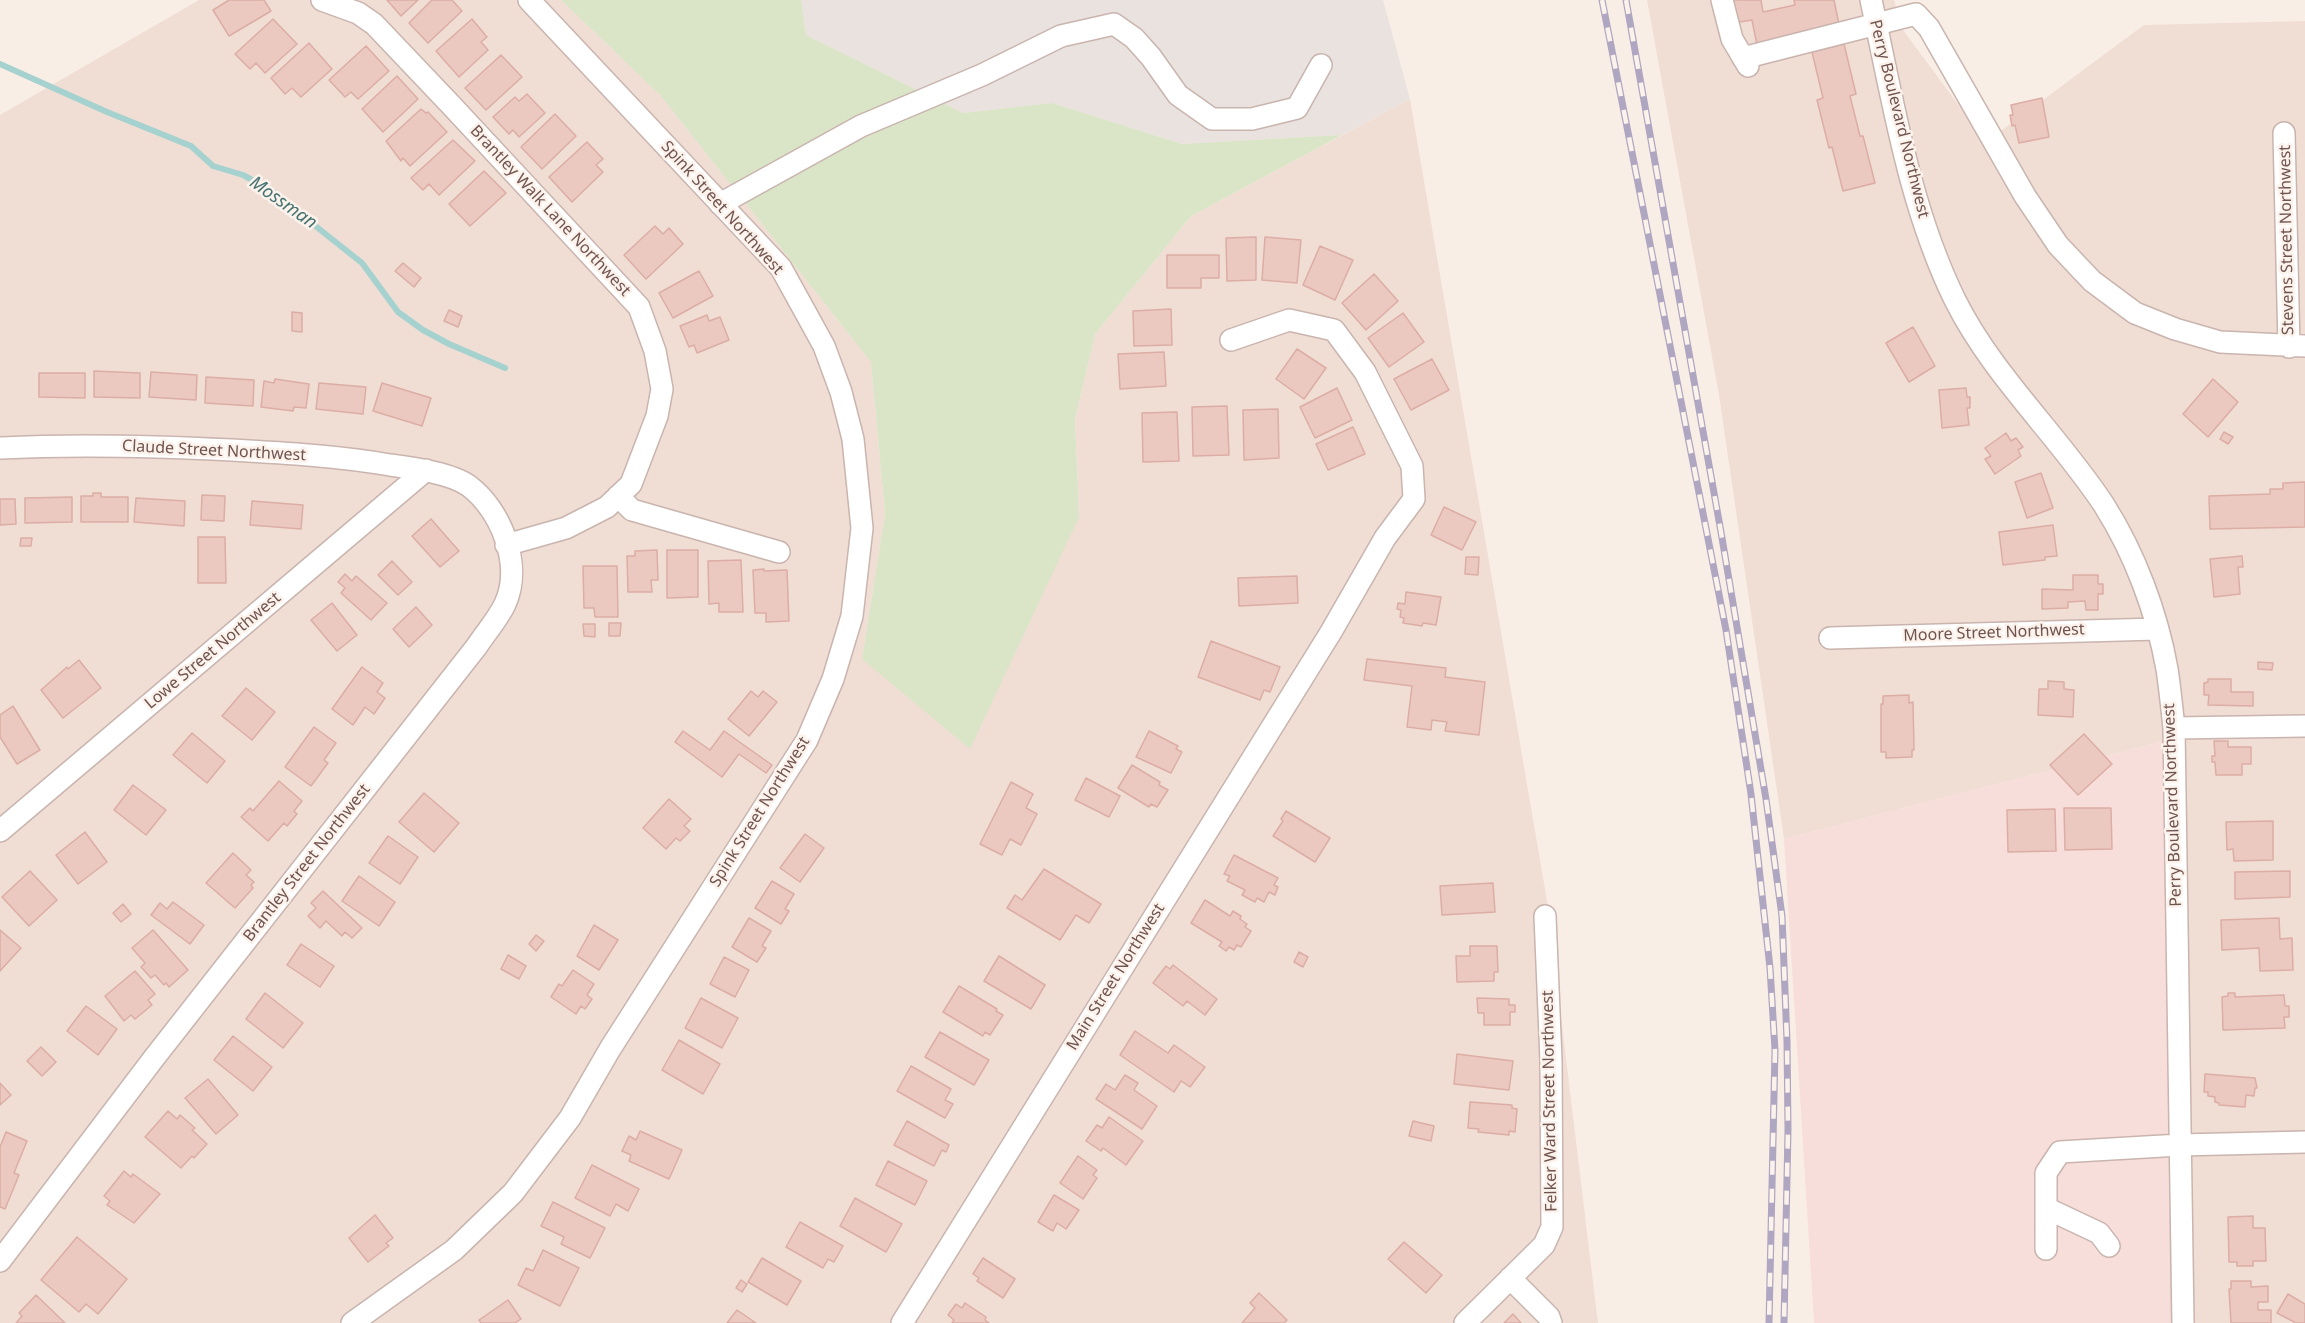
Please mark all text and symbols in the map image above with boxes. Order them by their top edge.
street label: Perry Boulevard Northwest [1865,18,1933,220]
street label: Brantley Walk Lane Northwest [466,122,634,300]
street label: Spink Street Northwest [657,137,787,279]
street label: Stevens Street Northwest [2276,145,2298,335]
water label: Mossman [245,172,321,234]
street label: Claude Street Northwest [122,437,306,465]
street label: Lowe Street Northwest [141,589,285,713]
street label: Moore Street Northwest [1903,620,2085,646]
street label: Perry Boulevard Northwest [2160,703,2186,907]
street label: Spink Street Northwest [706,733,814,891]
street label: Brantley Street Northwest [240,780,374,946]
street label: Main Street Northwest [1063,900,1169,1054]
street label: Felker Ward Street Northwest [1538,990,1562,1212]

